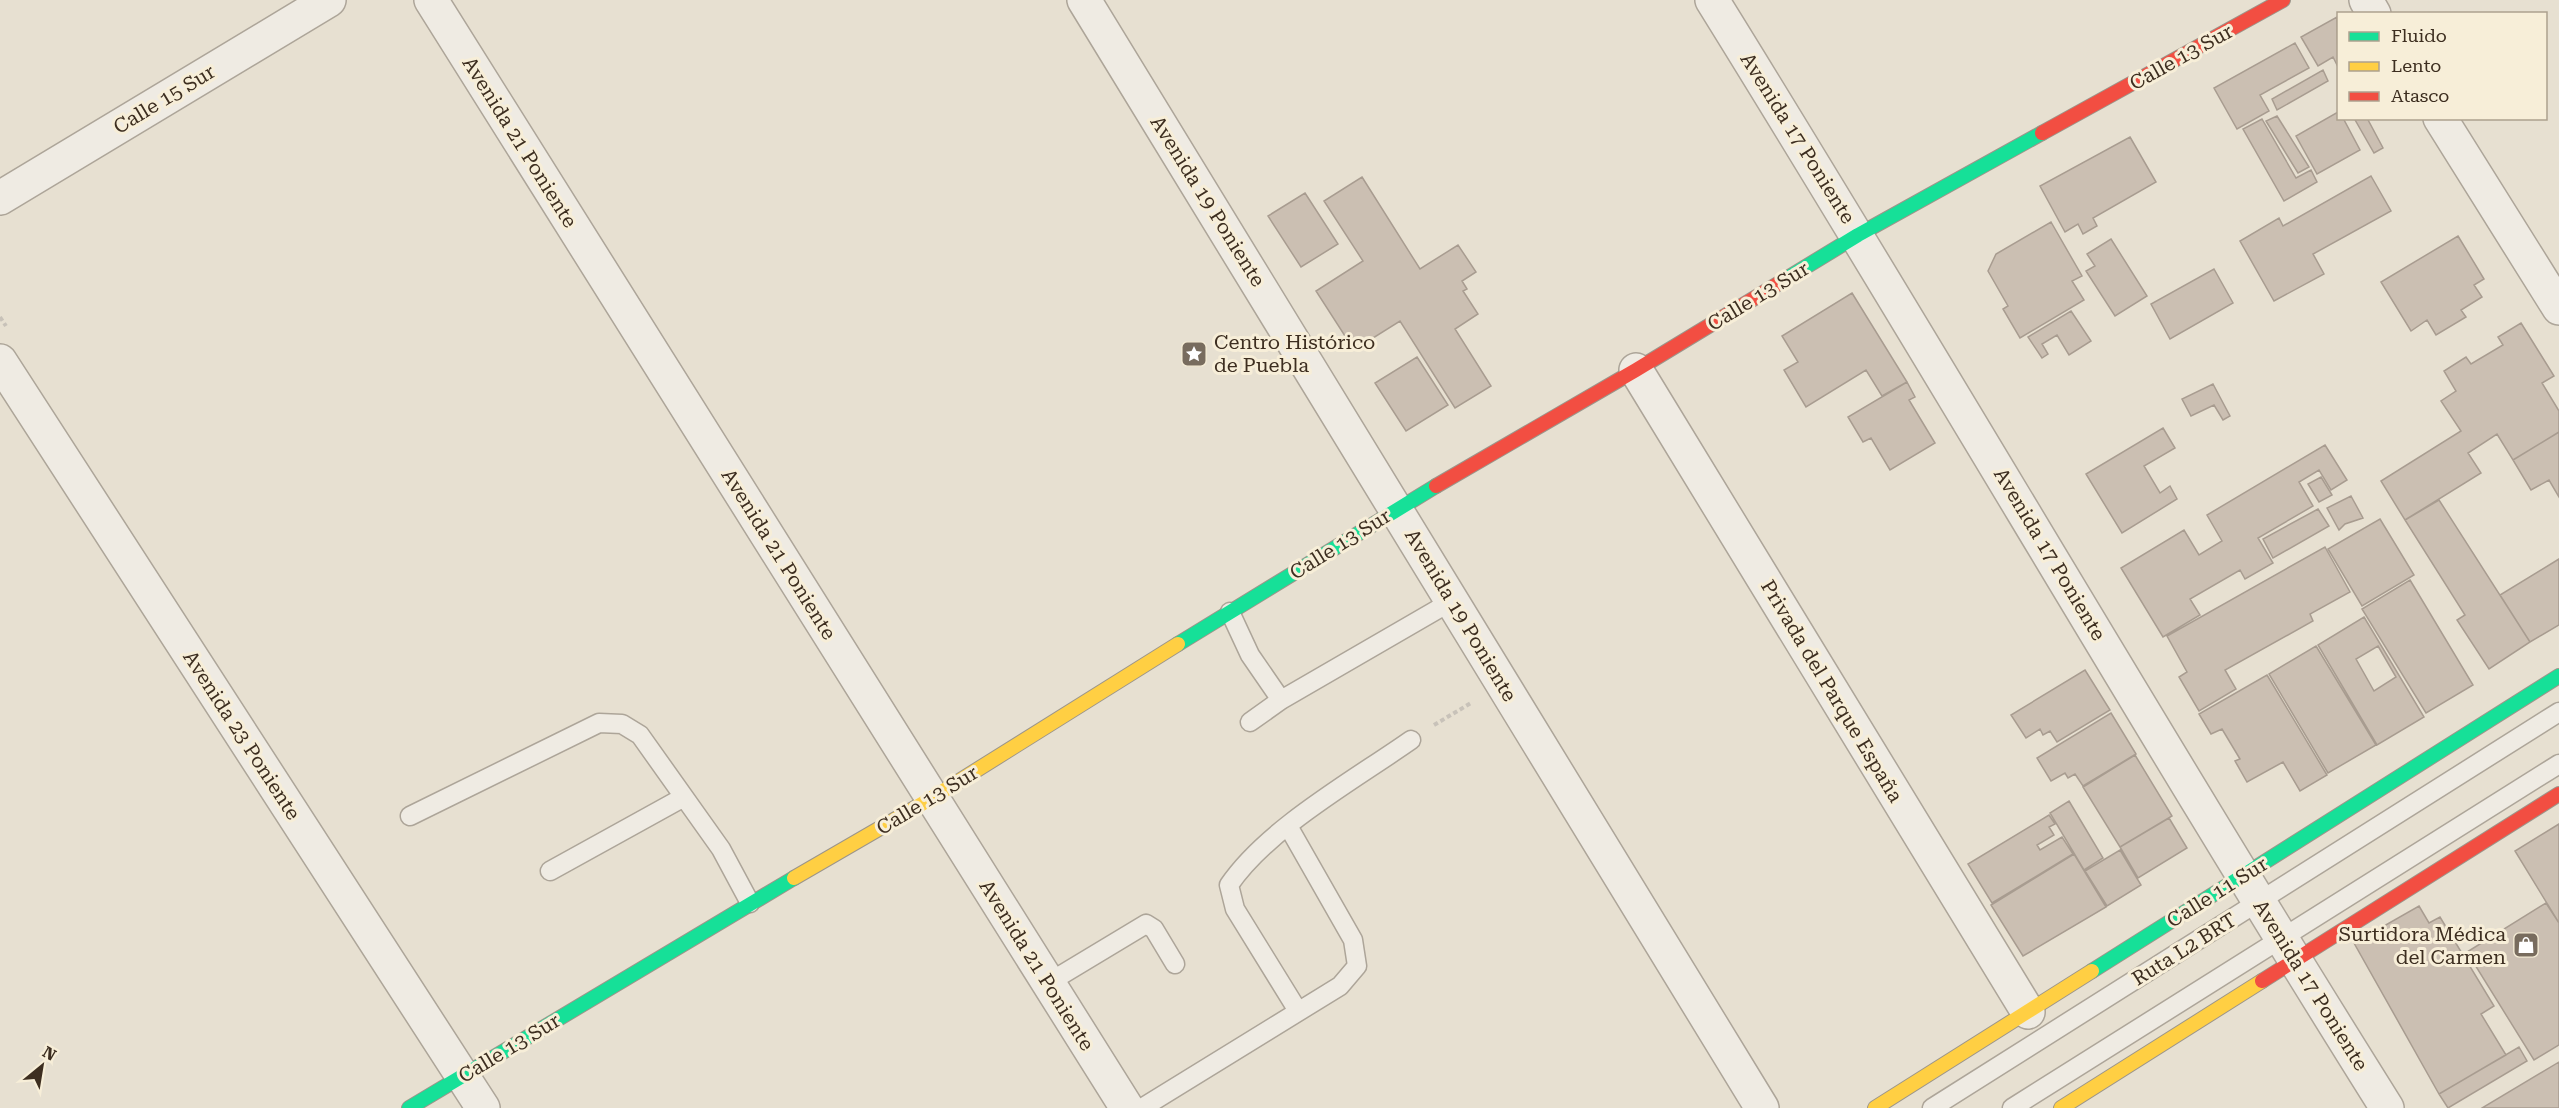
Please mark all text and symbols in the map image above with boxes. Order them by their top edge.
legend [2337,12,2547,120]
street label: Calle 13 Sur [2125,19,2237,95]
text: Fluido [2391,25,2447,46]
street label: Avenida 17 Poniente [1736,48,1860,228]
street label: Avenida 21 Poniente [458,52,582,232]
text: Lento [2391,55,2441,76]
street label: Calle 15 Sur [109,59,219,139]
text: Atasco [2391,85,2449,106]
street label: Avenida 19 Poniente [1146,111,1270,291]
street label: Calle 13 Sur [1703,256,1813,336]
place label: Centro Histórico de Puebla [1214,330,1375,377]
place icon: Centro Histórico de Puebla [1179,339,1209,369]
street label: Avenida 17 Poniente [1989,463,2111,645]
street label: Avenida 21 Poniente [717,464,841,644]
street label: Calle 13 Sur [1285,504,1395,584]
street label: Avenida 19 Poniente [1400,524,1522,706]
street label: Privada del Parque España [1756,575,1908,807]
street label: Avenida 23 Poniente [178,646,306,824]
street label: Calle 13 Sur [872,760,982,840]
street label: Calle 11 Sur [2162,852,2272,932]
street label: Avenida 21 Poniente [975,875,1099,1055]
street label: Avenida 17 Poniente [2249,895,2373,1075]
street label: Ruta L2 BRT [2128,908,2240,990]
place label: Surtidora Médica del Carmen [2339,922,2506,969]
shop icon: Surtidora Médica del Carmen [2511,930,2541,960]
street label: Calle 13 Sur [454,1008,564,1088]
north arrow [12,1036,72,1096]
text: N [39,1042,59,1065]

